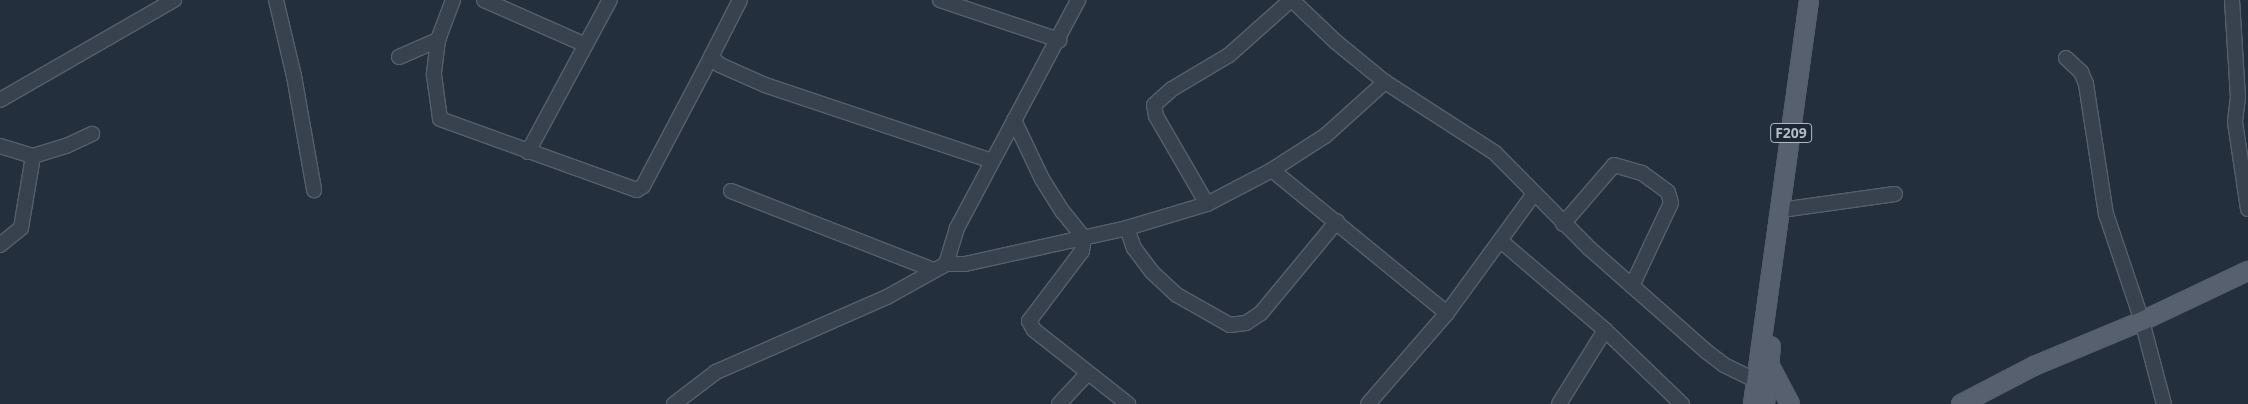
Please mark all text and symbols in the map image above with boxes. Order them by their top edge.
road number: F209 [1770,122,1812,144]

